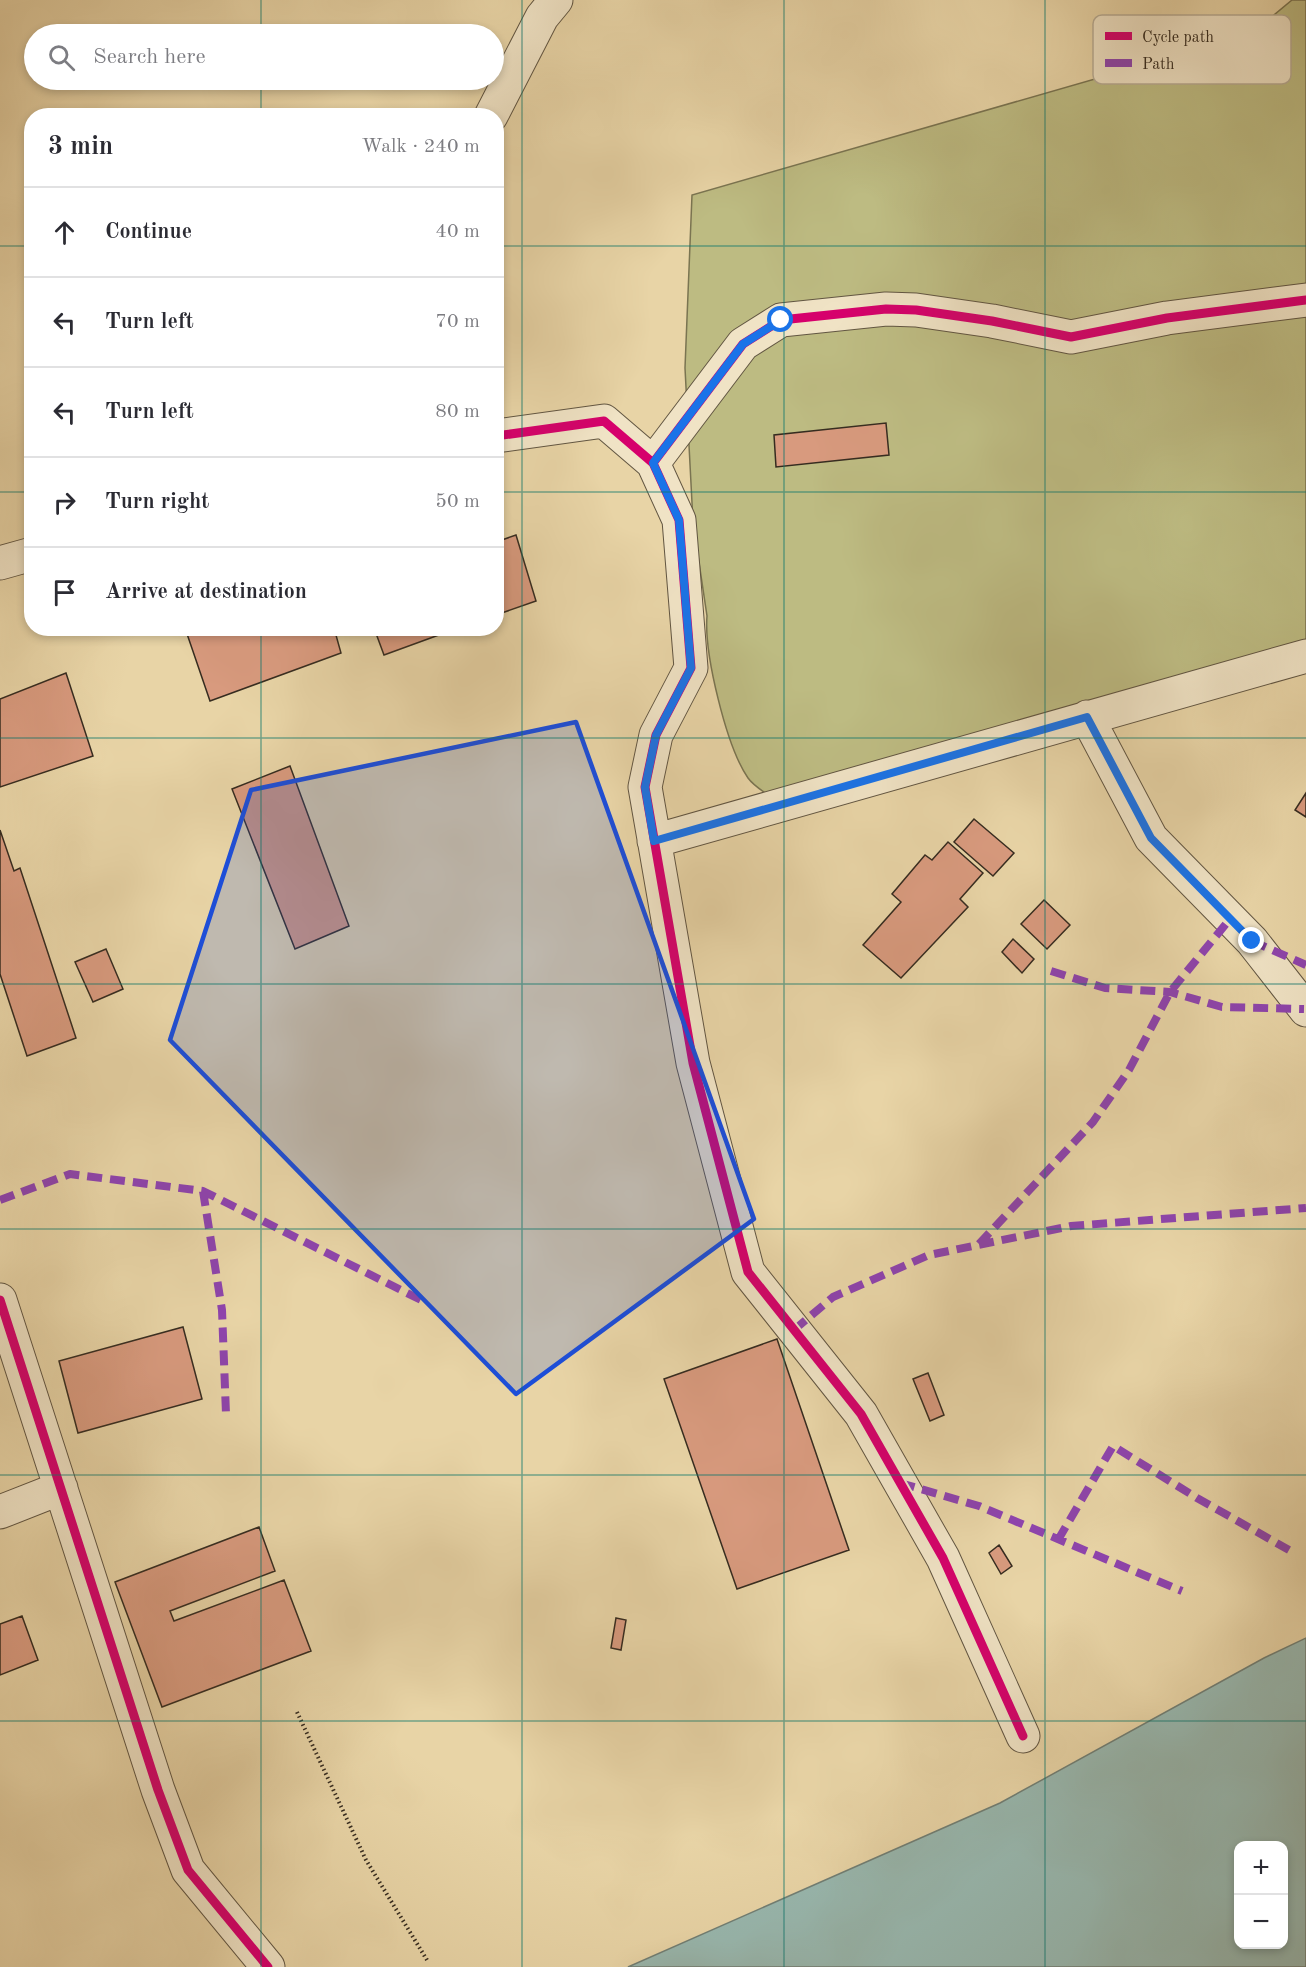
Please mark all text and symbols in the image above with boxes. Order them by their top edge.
legend [1093,15,1291,84]
search box [24,24,504,90]
text: Cycle path [1142,30,1214,46]
icon: search [45,41,78,74]
text: Search here [93,46,206,68]
text: Path [1142,57,1175,73]
text: 3 min [48,134,113,160]
text: Walk · 240 m [361,137,480,157]
icon: ahead [48,216,81,249]
text: Continue [105,221,192,243]
text: 40 m [435,222,480,242]
icon: left [48,306,81,339]
route start [767,306,793,332]
text: Turn left [105,311,194,333]
text: 70 m [435,312,480,332]
icon: left [48,396,81,429]
text: Turn left [105,401,194,423]
text: 80 m [435,402,480,422]
icon: right [48,486,81,519]
text: Turn right [105,491,209,513]
text: 50 m [435,492,480,512]
icon: arrive [48,576,81,609]
text: Arrive at destination [105,581,307,603]
route end [1238,927,1264,953]
map controls [1234,1841,1288,1949]
button: + [1234,1841,1288,1895]
button: − [1234,1895,1288,1949]

